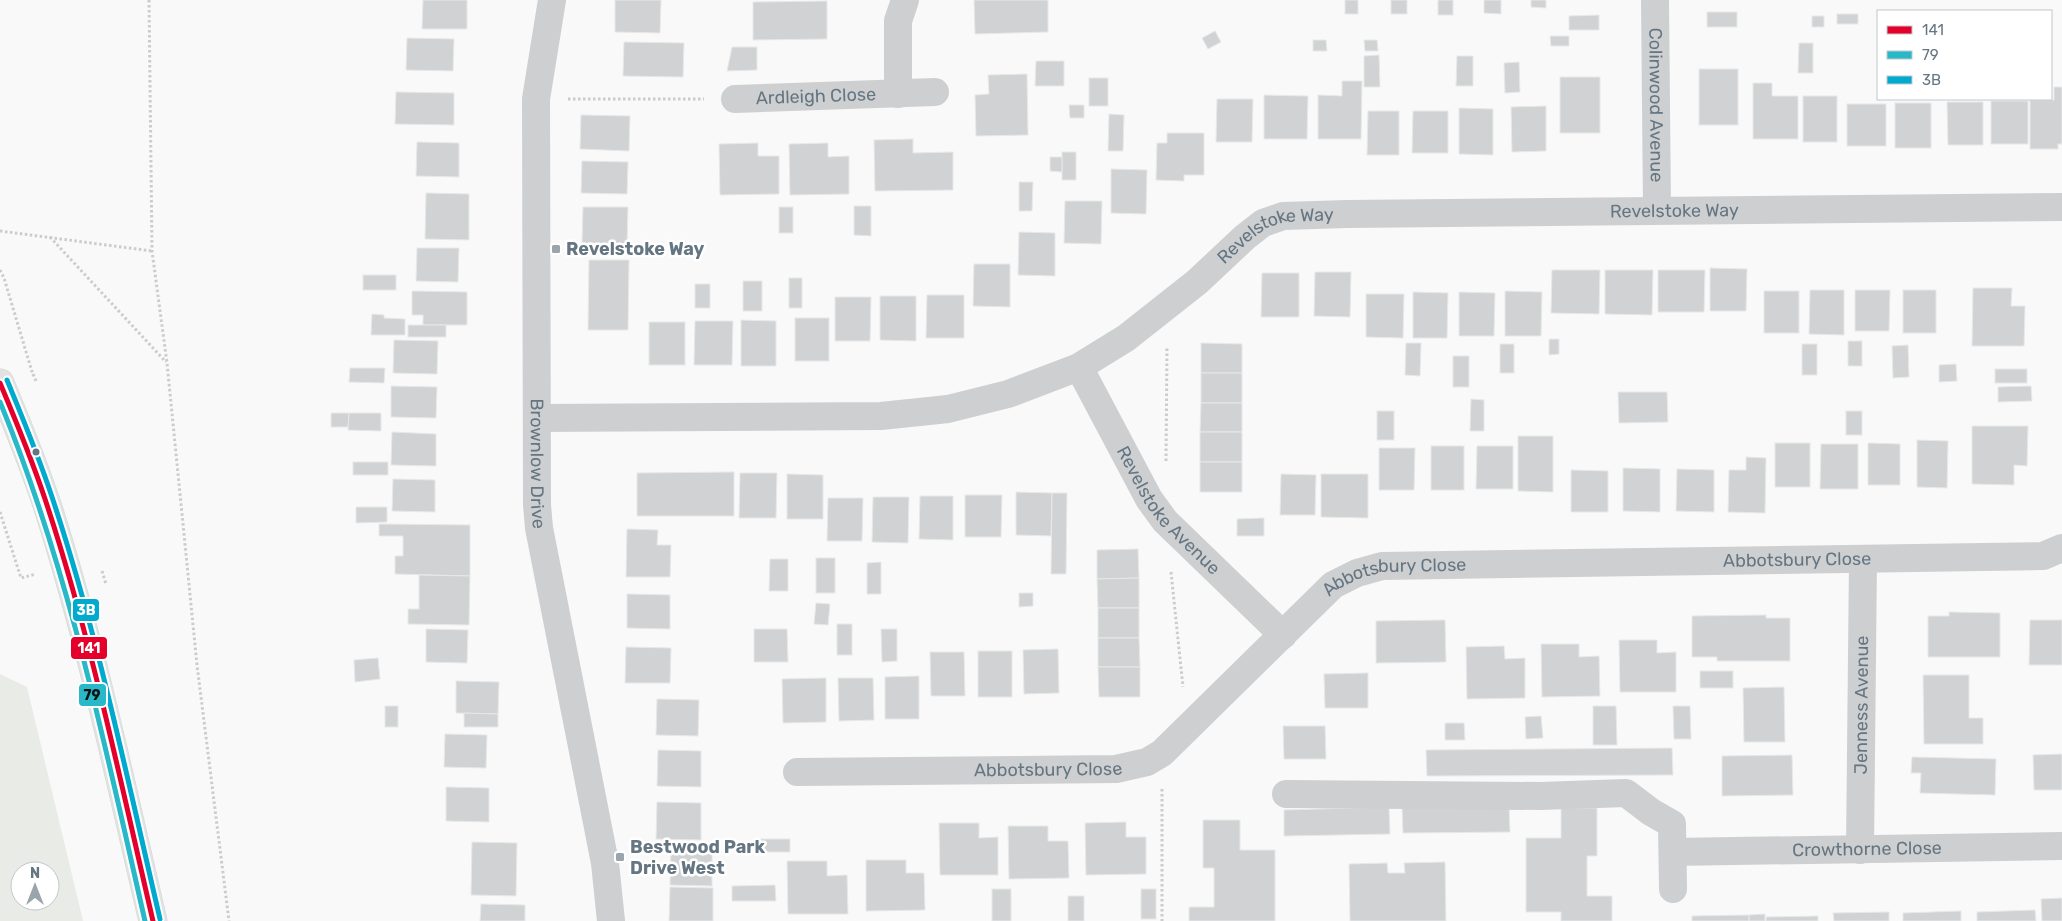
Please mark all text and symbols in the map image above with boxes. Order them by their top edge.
legend [1877,10,2052,100]
text: 141 [1922,21,1944,39]
street label: Colinwood Avenue [1644,28,1668,182]
text: 79 [1922,46,1939,64]
text: 3B [1922,71,1941,89]
street label: Ardleigh Close [755,83,877,109]
street label: Revelstoke Way [1610,199,1739,222]
street label: Revelstoke Way [1213,203,1334,268]
place label: Revelstoke Way [566,238,705,260]
marker: Revelstoke Way [550,243,562,255]
street label: Brownlow Drive [526,398,550,530]
street label: Revelstoke Avenue [1112,442,1225,579]
unlabelled marker [31,447,41,457]
street label: Abbotsbury Close [1723,548,1871,572]
street label: Abbotsbury Close [1317,554,1466,601]
line badge: 3B [72,598,100,622]
text: 3B [76,602,96,619]
street label: Jenness Avenue [1850,635,1873,775]
line badge: 141 [70,636,108,660]
text: 141 [77,640,101,657]
line badge: 79 [78,683,107,707]
text: 79 [84,687,101,704]
street label: Abbotsbury Close [974,757,1124,781]
place label: Bestwood Park Drive West [630,836,765,879]
street label: Crowthorne Close [1792,837,1942,861]
marker: Bestwood Park Drive West [614,851,626,863]
north arrow [10,861,60,911]
text: N [30,865,40,882]

